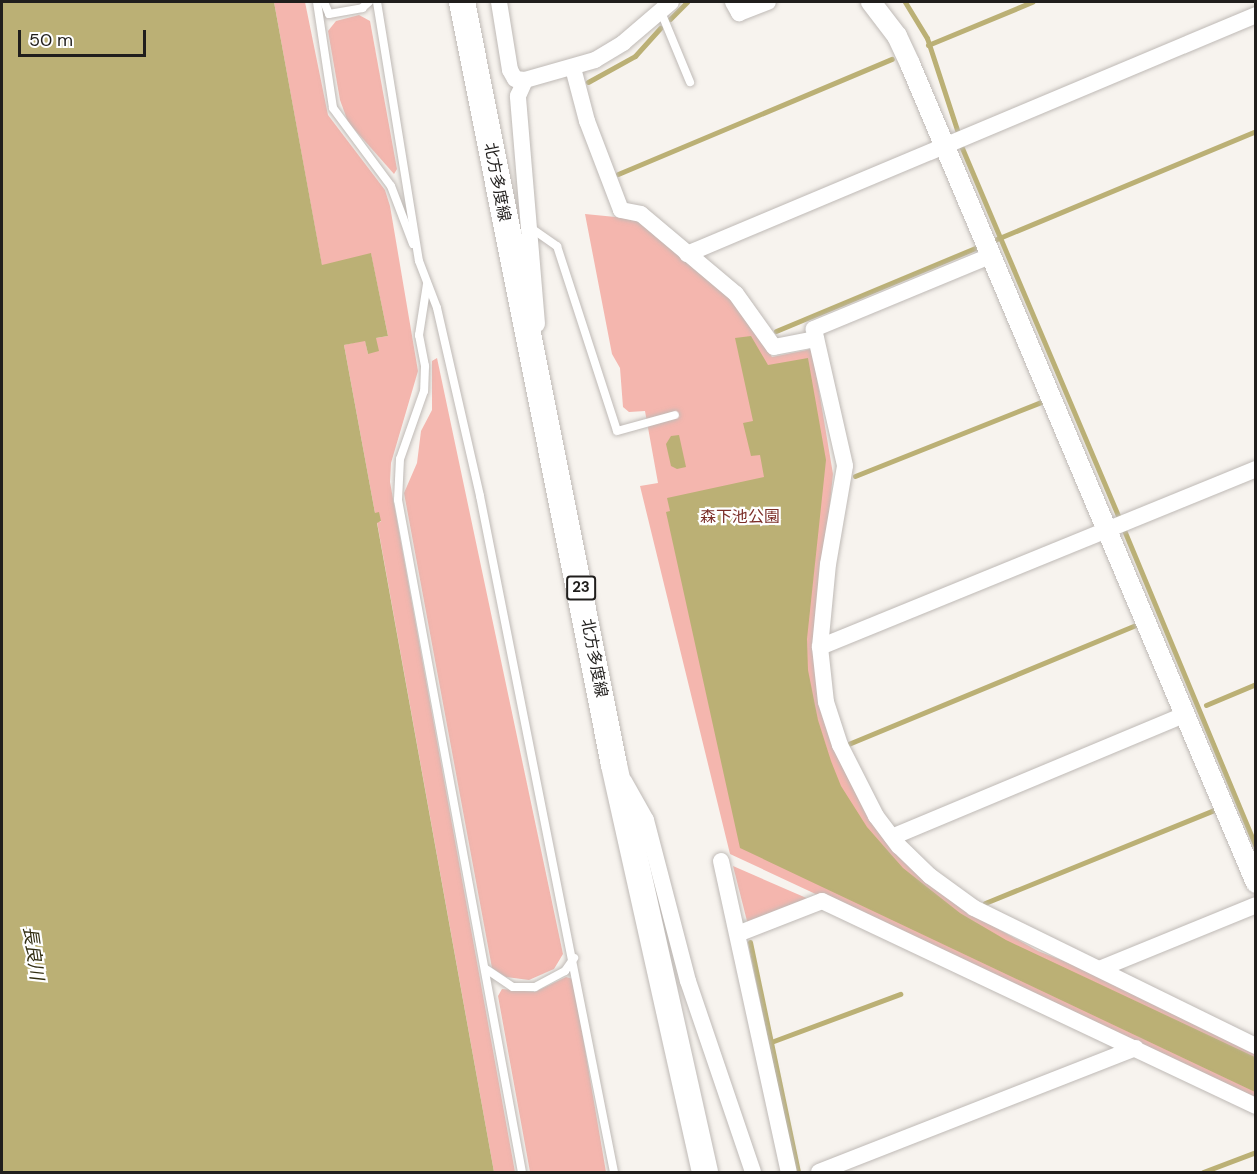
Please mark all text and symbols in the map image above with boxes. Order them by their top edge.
scale bar [21,18,148,56]
text: 50 m [29,28,73,52]
street label: 北方多度線 [480,141,514,223]
park label: 森下池公園 [700,507,780,527]
road number: 23 [566,576,596,600]
street label: 北方多度線 [577,617,611,699]
water label: 長良川 [19,925,47,981]

